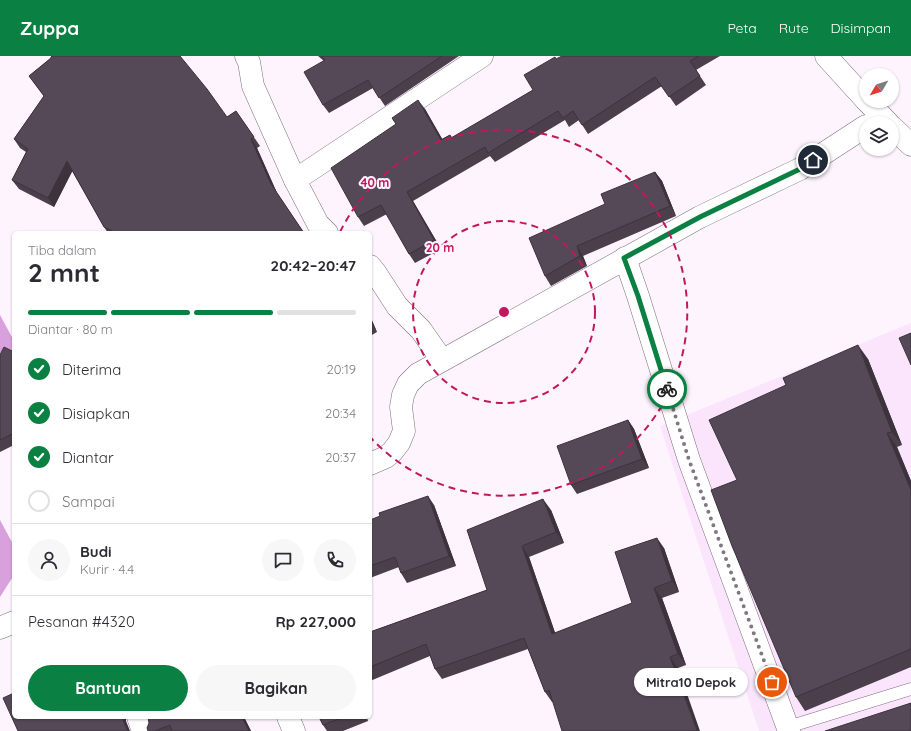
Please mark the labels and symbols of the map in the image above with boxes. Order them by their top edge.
north arrow [859,68,899,108]
pin [796,143,830,177]
text: 40 m [361,175,389,190]
text: 20 m [426,240,454,255]
centre of rings [497,305,511,319]
courier [647,369,687,409]
pin [755,665,789,699]
callout: Mitra10 Depok [634,668,748,696]

